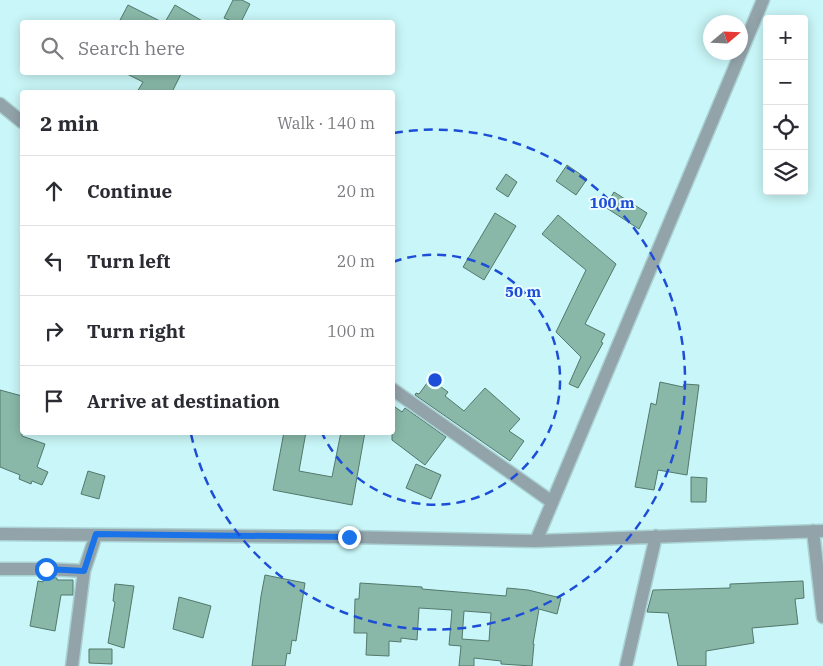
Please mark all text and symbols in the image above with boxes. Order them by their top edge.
north arrow [703,15,748,60]
map controls [763,15,808,195]
button: + [763,15,808,60]
search box [20,20,395,75]
icon: search [38,34,66,62]
text: Search here [78,36,185,60]
button: − [763,60,808,105]
button: locate [763,105,808,150]
text: 2 min [40,109,99,137]
text: Walk · 140 m [277,113,375,133]
button: layers [763,150,808,195]
icon: ahead [40,177,68,205]
text: Continue [87,179,172,203]
text: 20 m [337,181,375,201]
text: 100 m [589,193,635,212]
icon: left [40,247,68,275]
text: Turn left [87,249,170,273]
text: 20 m [337,251,375,271]
text: 50 m [505,282,541,301]
icon: right [40,317,68,345]
text: Turn right [87,319,185,343]
text: 100 m [327,321,375,341]
centre of rings [426,371,444,389]
icon: arrive [40,387,68,415]
text: Arrive at destination [87,389,280,413]
route end [338,526,361,549]
route start [35,558,58,581]

